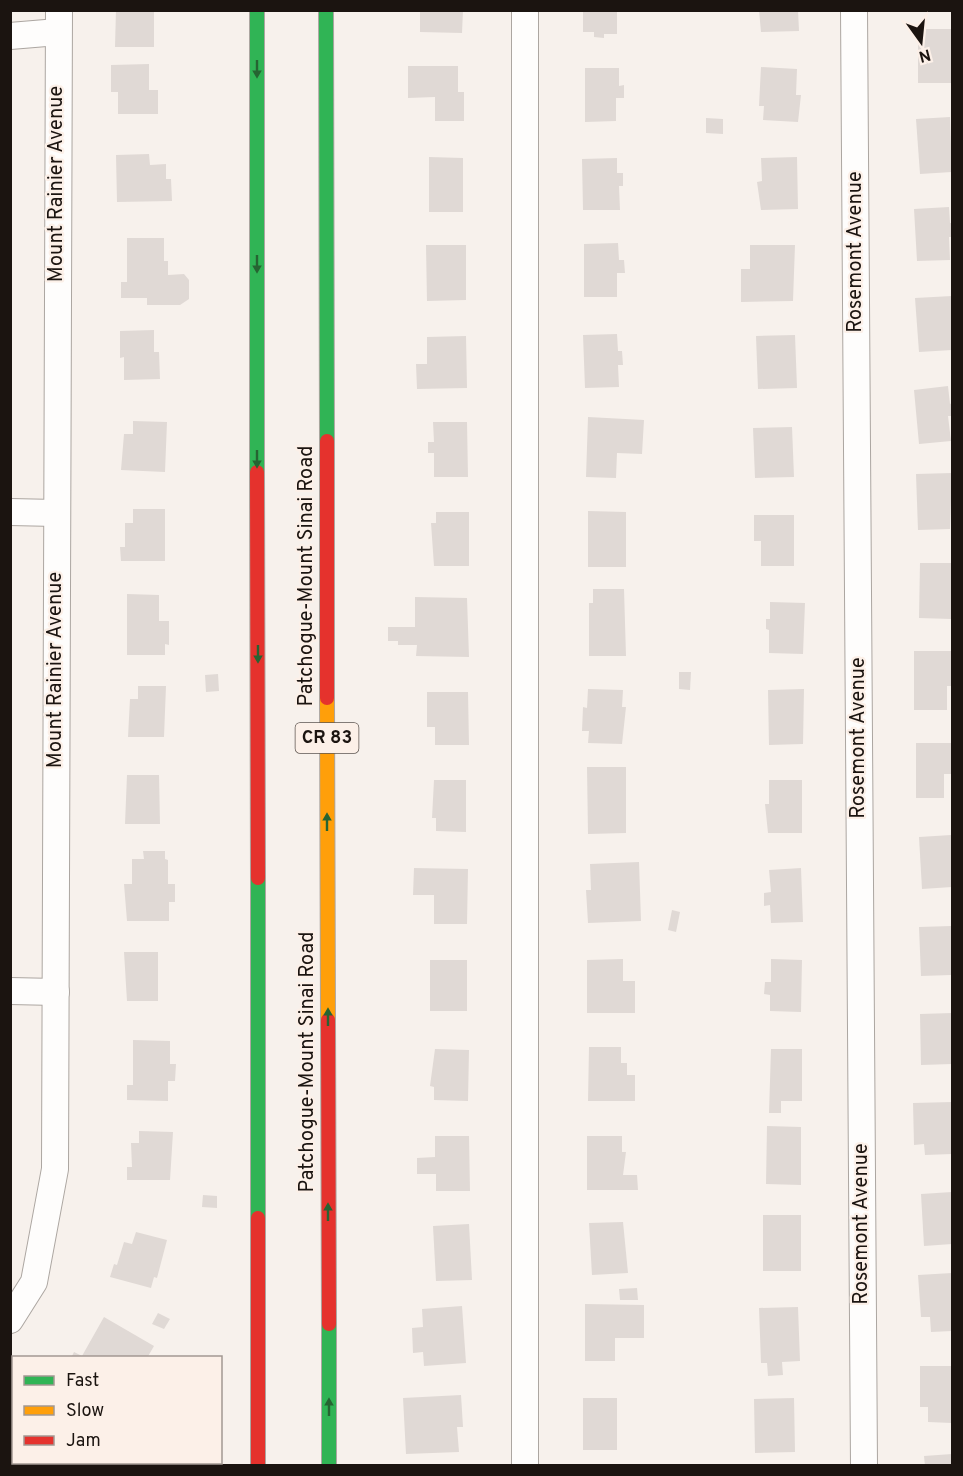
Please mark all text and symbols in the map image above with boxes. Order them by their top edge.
north arrow [891,12,951,72]
text: N [916,43,933,66]
one-way arrow [252,59,262,78]
street label: Mount Rainier Avenue [44,86,70,282]
street label: Rosemont Avenue [843,171,869,333]
one-way arrow [252,254,262,273]
street label: Patchogue-Mount Sinai Road [294,446,320,706]
one-way arrow [252,449,262,468]
street label: Mount Rainier Avenue [43,572,69,768]
one-way arrow [253,644,262,663]
street label: Rosemont Avenue [846,657,872,819]
road number: CR 83 [296,723,358,753]
one-way arrow [322,813,332,832]
street label: Patchogue-Mount Sinai Road [295,932,321,1192]
one-way arrow [323,1008,333,1027]
street label: Rosemont Avenue [849,1143,875,1305]
one-way arrow [323,1203,333,1222]
legend [12,1356,222,1464]
text: Fast [66,1370,99,1393]
one-way arrow [324,1398,334,1417]
text: Slow [66,1400,104,1423]
text: Jam [66,1430,101,1453]

